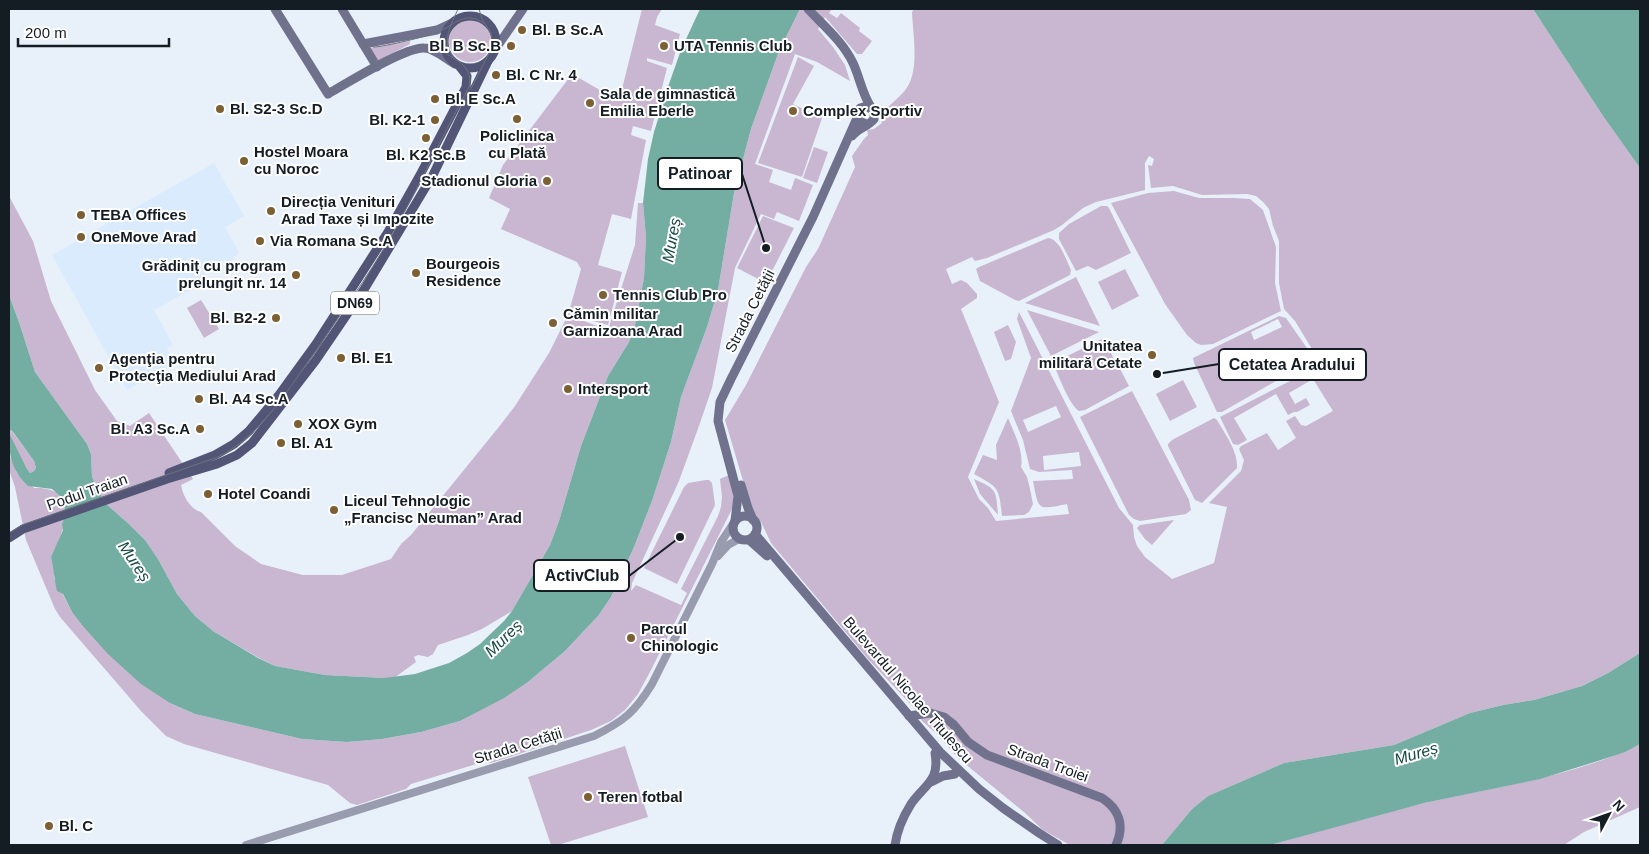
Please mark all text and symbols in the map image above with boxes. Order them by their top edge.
scale bar [18,15,169,47]
place label: Bl. B Sc.A [532,21,604,38]
text: 200 m [25,24,67,41]
marker: Bl. B Sc.A [516,24,528,36]
place label: Bl. B Sc.B [429,37,501,54]
place label: UTA Tennis Club [674,37,792,54]
marker: Bl. B Sc.B [505,40,517,52]
marker: UTA Tennis Club [658,40,670,52]
place label: Bl. C Nr. 4 [506,66,578,83]
marker: Bl. C Nr. 4 [490,69,502,81]
place label: Sala de gimnastică Emilia Eberle [600,85,736,119]
place label: Bl. E Sc.A [445,90,516,107]
marker: Bl. E Sc.A [429,93,441,105]
marker: Sala de gimnastică Emilia Eberle [584,97,596,109]
place label: Bl. S2-3 Sc.D [230,100,323,117]
place label: Complex Sportiv [803,102,923,119]
marker: Bl. S2-3 Sc.D [214,103,226,115]
marker: Complex Sportiv [787,105,799,117]
place label: Bl. K2-1 [369,111,425,128]
marker: Policlinica cu Plată [511,113,523,125]
marker: Bl. K2-1 [429,114,441,126]
place label: Policlinica cu Plată [480,127,555,161]
marker: Bl. K2 Sc.B [420,132,432,144]
place label: Hostel Moara cu Noroc [254,143,349,177]
place label: Bl. K2 Sc.B [386,146,466,163]
marker: Hostel Moara cu Noroc [238,155,250,167]
callout: Patinoar [658,158,742,189]
text: Patinoar [668,165,732,182]
place label: Stadionul Gloria [421,172,538,189]
marker: Stadionul Gloria [541,175,553,187]
place label: Direcția Venituri Arad Taxe și Impozite [281,193,434,227]
marker: Direcția Venituri Arad Taxe și Impozite [265,205,277,217]
place label: TEBA Offices [91,206,186,223]
marker: TEBA Offices [75,209,87,221]
water label: Mureș [659,217,684,263]
place label: OneMove Arad [91,228,196,245]
marker: OneMove Arad [75,231,87,243]
place label: Via Romana Sc.A [270,232,393,249]
marker: Via Romana Sc.A [254,235,266,247]
place label: Bourgeois Residence [426,255,501,289]
place label: Grădiniț cu program prelungit nr. 14 [142,257,287,291]
street label: Strada Cetății [721,266,778,355]
marker: Bourgeois Residence [410,267,422,279]
marker: Grădiniț cu program prelungit nr. 14 [290,269,302,281]
place label: Tennis Club Pro [613,286,727,303]
marker: Tennis Club Pro [597,289,609,301]
road number: DN69 [331,292,379,314]
place label: Cămin militar Garnizoana Arad [563,305,682,339]
place label: Bl. B2-2 [210,309,266,326]
marker: Bl. B2-2 [270,312,282,324]
marker: Cămin militar Garnizoana Arad [547,317,559,329]
place label: Unitatea militară Cetate [1039,337,1143,371]
place label: Bl. E1 [351,349,393,366]
marker: Unitatea militară Cetate [1146,349,1158,361]
callout: Cetatea Aradului [1219,349,1366,380]
place label: Agenţia pentru Protecţia Mediului Arad [109,350,276,384]
marker: Bl. E1 [335,352,347,364]
text: Cetatea Aradului [1229,356,1355,373]
marker: Agenţia pentru Protecţia Mediului Arad [93,362,105,374]
place label: Intersport [578,380,648,397]
marker: Intersport [562,383,574,395]
place label: Bl. A4 Sc.A [209,390,289,407]
marker: Bl. A4 Sc.A [193,393,205,405]
place label: XOX Gym [308,415,377,432]
marker: XOX Gym [292,418,304,430]
place label: Bl. A3 Sc.A [111,420,190,437]
marker: Bl. A3 Sc.A [194,423,206,435]
place label: Bl. A1 [291,434,333,451]
marker: Bl. A1 [275,437,287,449]
street label: Podul Traian [44,470,129,513]
place label: Hotel Coandi [218,485,311,502]
marker: Hotel Coandi [202,488,214,500]
place label: Liceul Tehnologic „Francisc Neuman” Arad [344,492,522,526]
marker: Liceul Tehnologic „Francisc Neuman” Arad [328,504,340,516]
water label: Mureș [115,538,154,584]
callout: ActivClub [534,560,629,591]
text: ActivClub [545,567,620,584]
street label: Bulevardul Nicolae Titulescu [840,613,977,766]
water label: Mureș [481,617,525,660]
place label: Parcul Chinologic [641,620,719,654]
marker: Parcul Chinologic [625,632,637,644]
street label: Strada Cetății [472,724,564,767]
water label: Mureș [1392,739,1440,768]
street label: Strada Troiei [1005,740,1091,785]
place label: Teren fotbal [598,788,683,805]
north arrow [1584,789,1634,839]
marker: Teren fotbal [582,791,594,803]
text: N [1609,796,1628,815]
place label: Bl. C [59,817,93,834]
marker: Bl. C [43,820,55,832]

